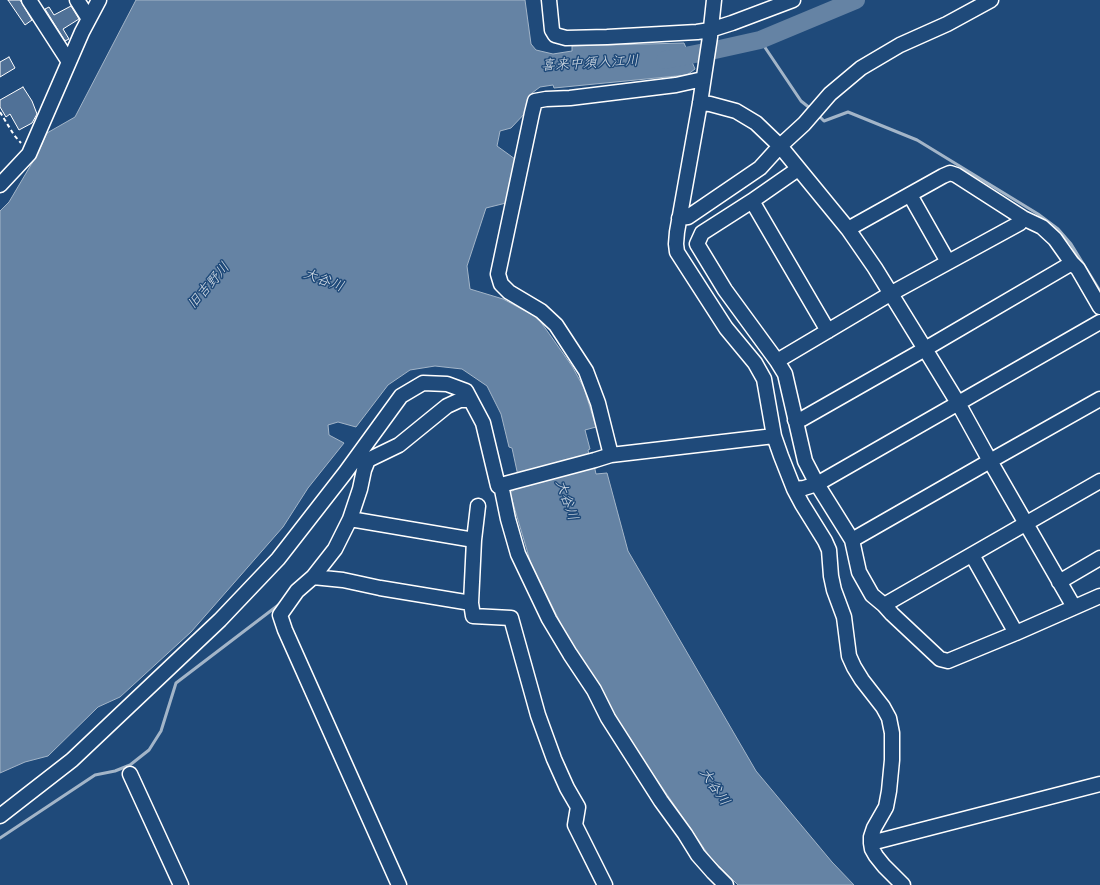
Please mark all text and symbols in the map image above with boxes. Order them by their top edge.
water label: 喜来中須入江川 [541,54,639,76]
water label: 旧吉野川 [185,260,235,314]
water label: 大谷川 [300,267,346,297]
water label: 大谷川 [550,478,580,524]
water label: 大谷川 [694,766,732,810]

